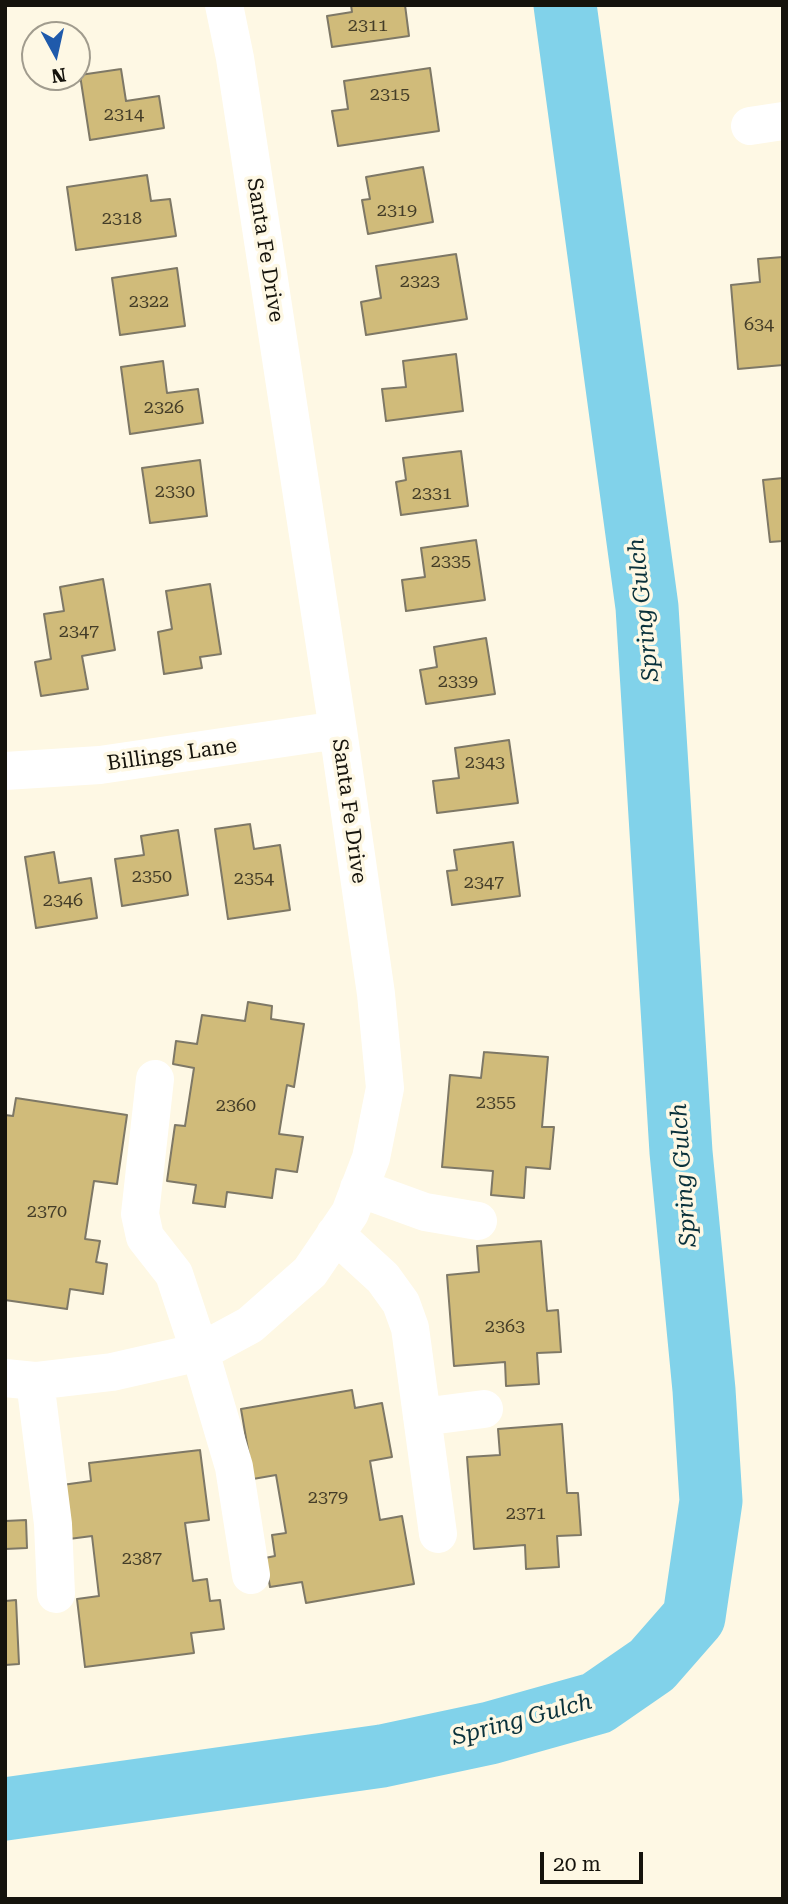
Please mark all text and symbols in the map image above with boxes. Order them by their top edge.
house number: 2311 [348,15,388,37]
north arrow [21,21,91,91]
text: N [50,63,68,88]
house number: 2315 [370,84,410,106]
house number: 2314 [104,104,144,126]
street label: Santa Fe Drive [241,176,289,324]
house number: 2319 [377,200,417,222]
house number: 2318 [102,208,142,230]
house number: 2323 [400,271,440,293]
house number: 2322 [129,291,169,313]
house number: 634 [744,314,774,336]
house number: 2326 [144,397,184,419]
house number: 2330 [155,481,195,503]
house number: 2331 [412,483,452,505]
water label: Spring Gulch [623,537,665,683]
house number: 2335 [431,551,471,573]
house number: 2347 [59,621,99,643]
house number: 2339 [438,671,478,693]
street label: Billings Lane [106,733,238,777]
street label: Santa Fe Drive [326,737,372,885]
house number: 2343 [465,752,505,774]
house number: 2350 [132,866,172,888]
house number: 2354 [234,868,274,890]
house number: 2347 [464,872,504,894]
house number: 2346 [43,890,83,912]
house number: 2355 [476,1092,516,1114]
house number: 2360 [216,1095,256,1117]
water label: Spring Gulch [665,1102,703,1248]
house number: 2370 [27,1201,67,1223]
house number: 2363 [485,1316,525,1338]
house number: 2379 [308,1487,348,1509]
house number: 2371 [506,1503,546,1525]
house number: 2387 [122,1548,162,1570]
water label: Spring Gulch [449,1688,595,1752]
scale bar [543,1838,646,1882]
text: 20 m [553,1852,601,1876]

